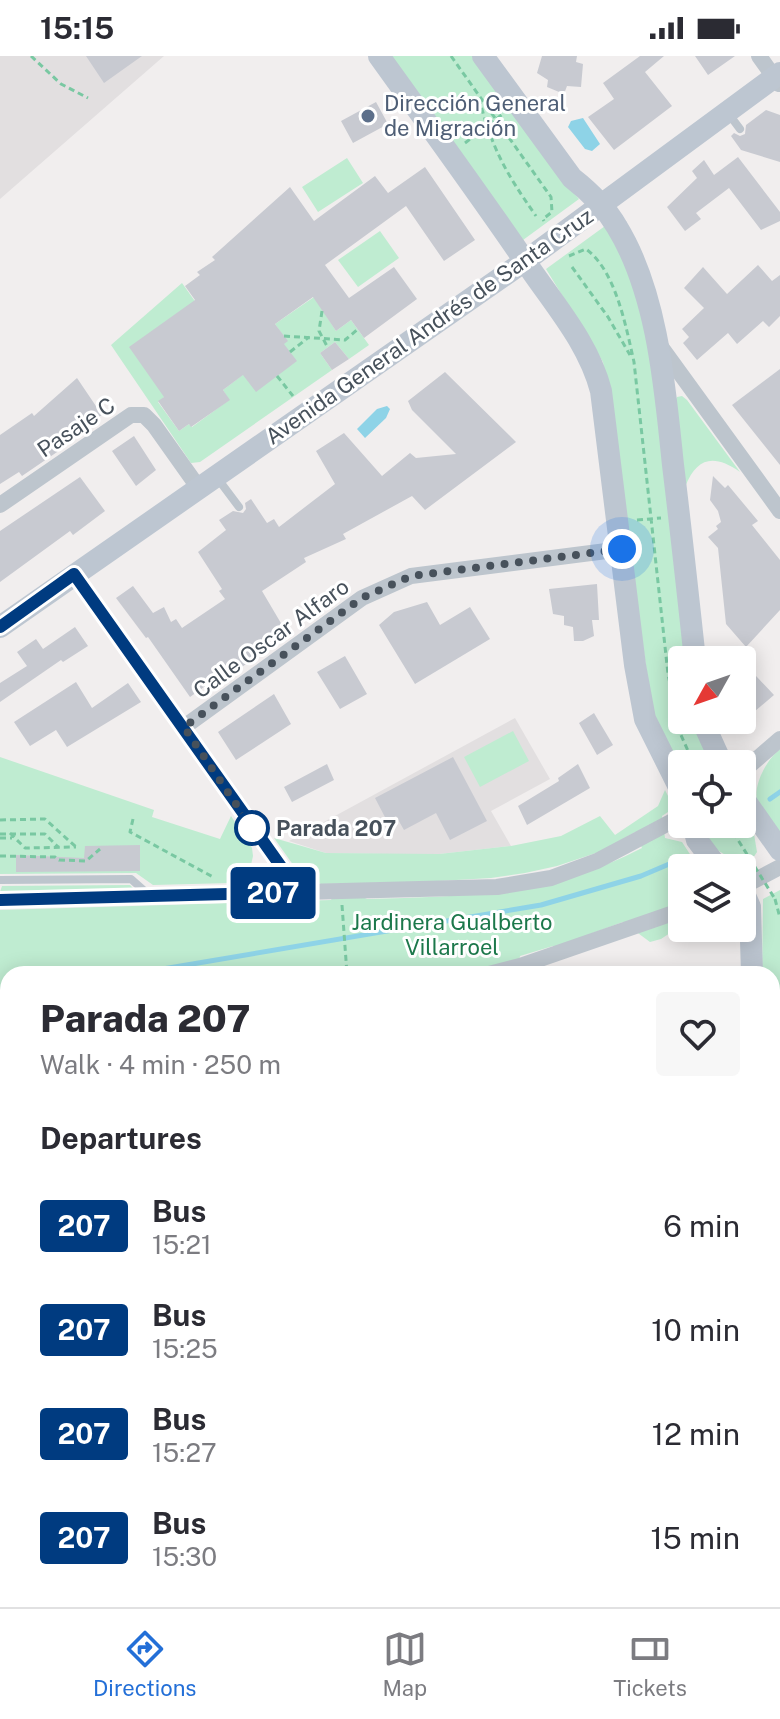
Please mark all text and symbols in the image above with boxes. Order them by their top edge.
text: 15:15 [40,10,114,46]
place label: Dirección General de Migración [384,90,566,141]
marker: Dirección General de Migración [359,107,377,125]
street label: Avenida General Andrés de Santa Cruz [260,202,598,450]
street label: Pasaje C [32,392,120,462]
your location [602,529,642,569]
street label: Calle Oscar Alfaro [188,573,354,703]
north arrow [668,646,756,734]
map controls [668,646,756,942]
button: locate [668,750,756,838]
marker: Parada 207 [235,811,269,845]
place label: Parada 207 [276,815,396,841]
button: layers [668,854,756,942]
line badge: 207 [227,867,319,919]
text: 207 [247,876,299,909]
park label: Jardinera Gualberto Villarroel [351,909,553,960]
button: heart [656,992,740,1076]
text: Parada 207 [40,996,251,1041]
text: Walk · 4 min · 250 m [40,1049,281,1080]
text: Departures [40,1120,202,1156]
text: Bus [152,1193,206,1229]
text: 6 min [663,1208,740,1244]
text: 207 [58,1209,110,1242]
text: 15:21 [152,1229,212,1260]
text: Bus [152,1297,206,1333]
text: 10 min [651,1312,740,1348]
text: 207 [58,1313,110,1346]
text: 15:25 [152,1333,218,1364]
text: Bus [152,1401,206,1437]
text: 12 min [652,1416,740,1452]
text: 207 [58,1417,110,1450]
text: 15:27 [152,1437,217,1468]
text: Bus [152,1505,206,1541]
text: 15 min [650,1520,740,1556]
text: 207 [58,1521,110,1554]
text: 15:30 [152,1541,217,1572]
tab: Directions [93,1627,196,1701]
tab: Map [382,1627,427,1701]
tab: Tickets [613,1627,687,1701]

